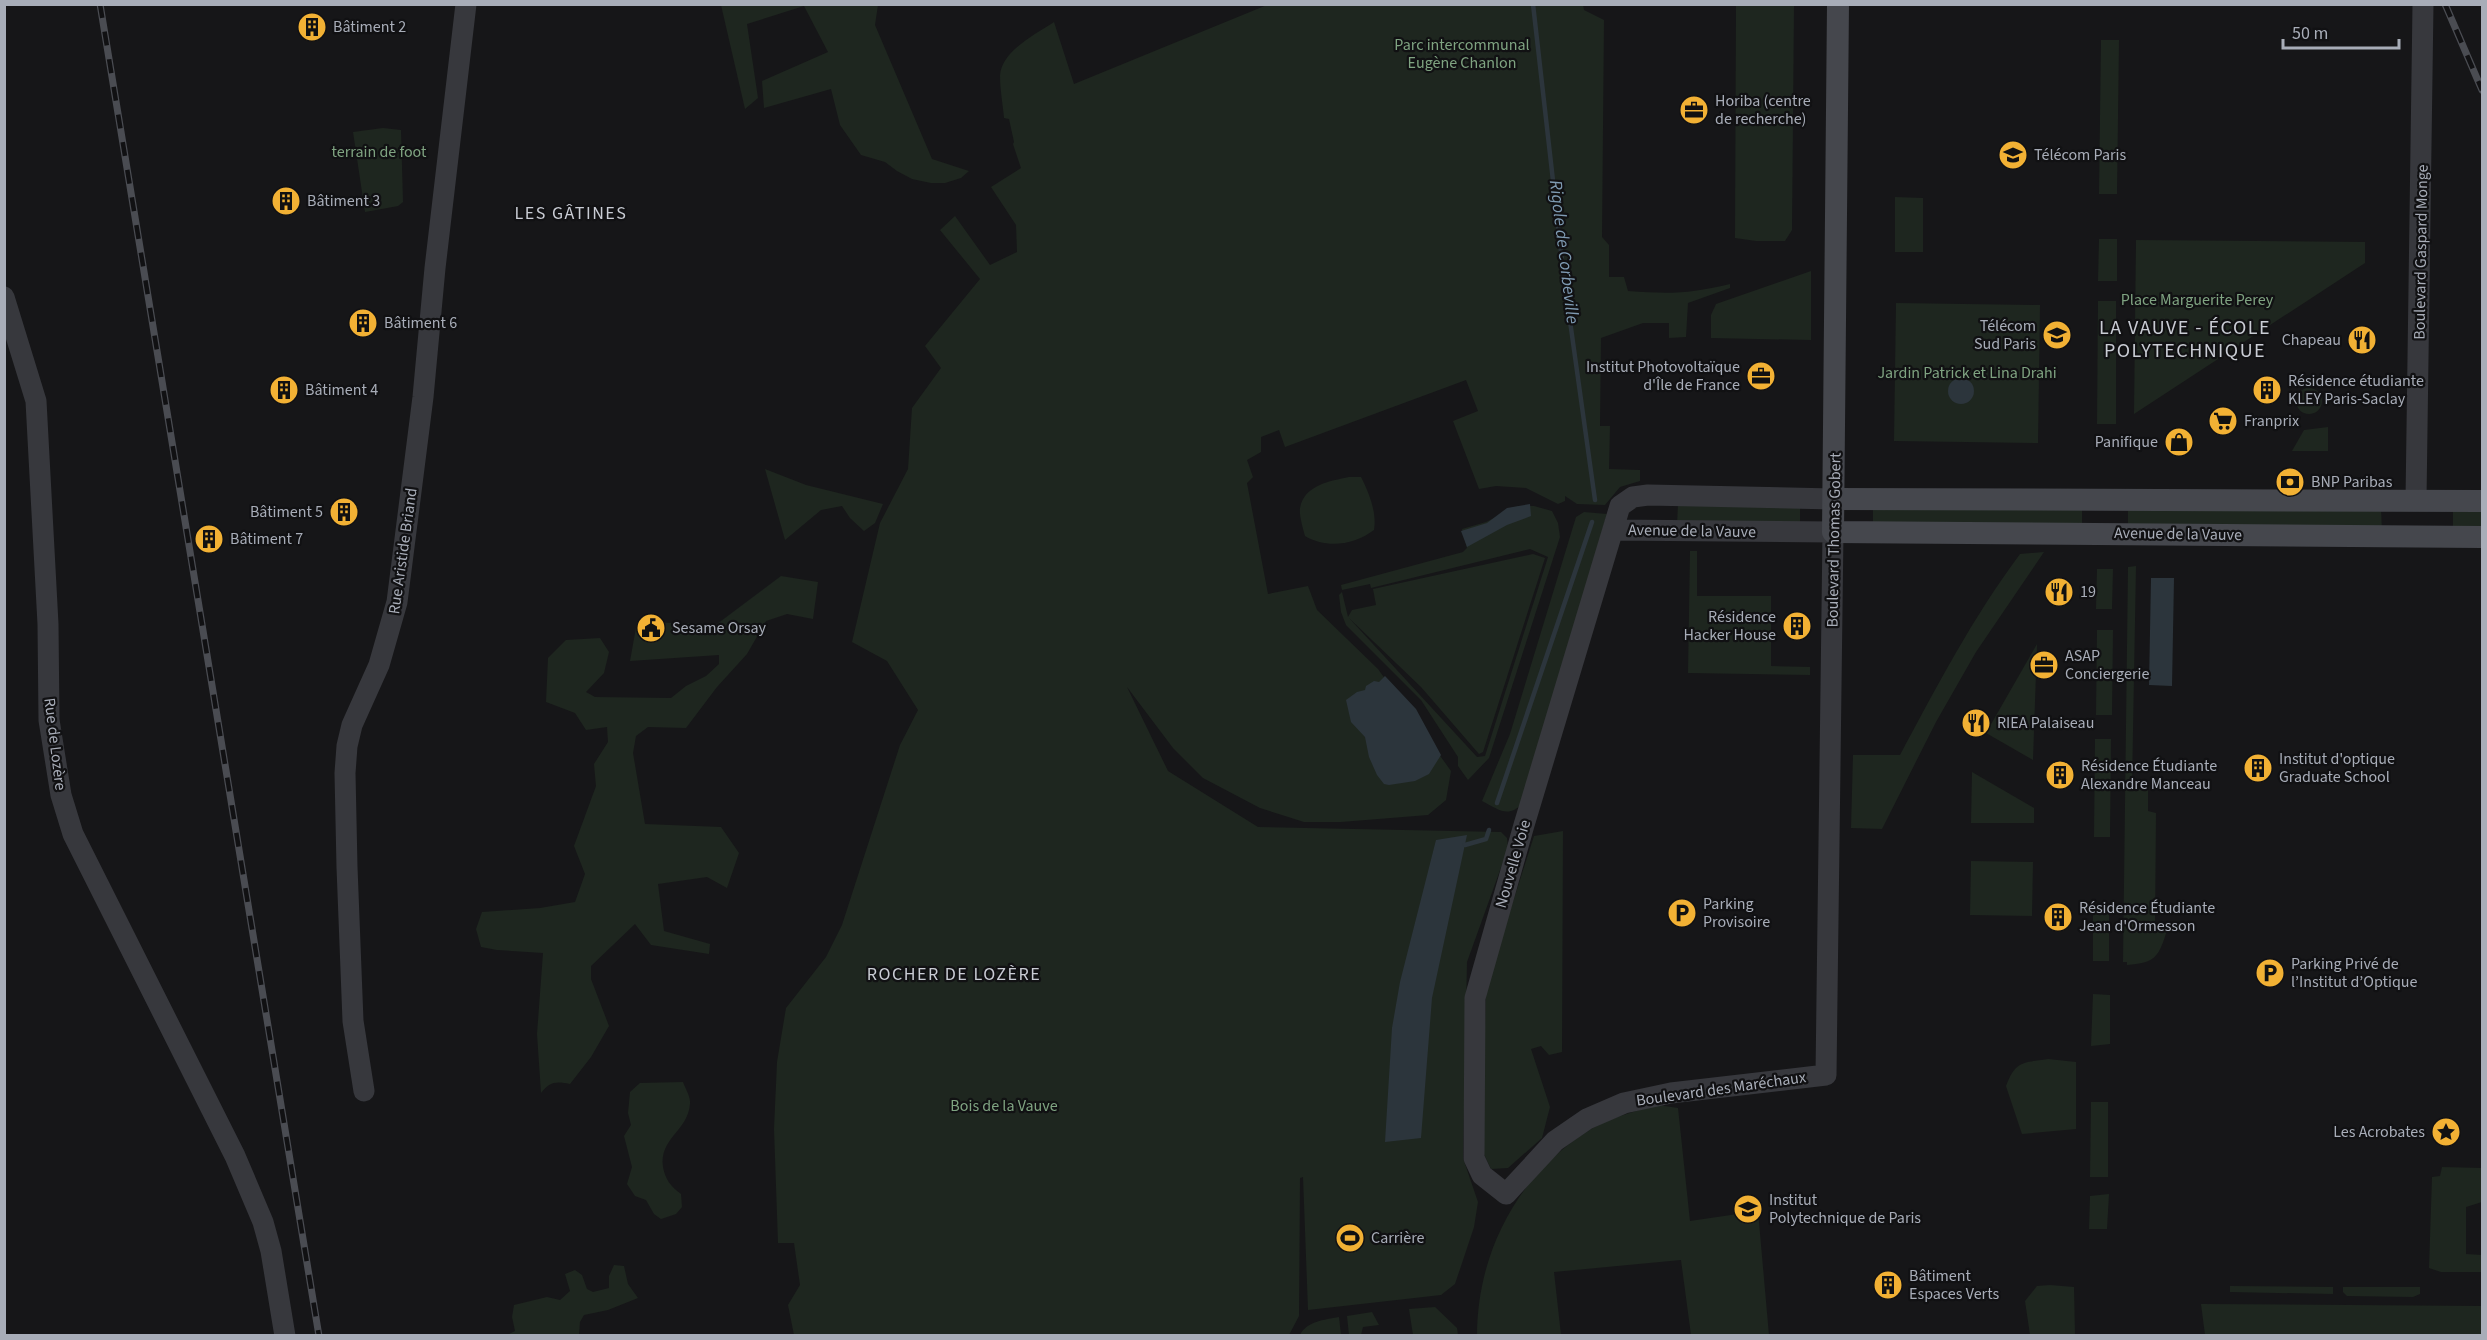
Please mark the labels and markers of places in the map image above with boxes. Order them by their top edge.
building icon: Bâtiment 2 [296,11,328,43]
place label: Bâtiment 2 [333,16,406,38]
place label: Horiba (centre de recherche) [1715,90,1811,130]
office icon: Horiba (centre de recherche) [1678,94,1710,126]
school or university icon: Télécom Paris [1997,139,2029,171]
place label: Télécom Paris [2034,144,2126,166]
building icon: Bâtiment 3 [270,185,302,217]
place label: Bâtiment 3 [307,190,380,212]
building icon: Bâtiment 6 [347,307,379,339]
place label: Bâtiment 6 [384,312,457,334]
place label: Télécom Sud Paris [1974,315,2036,355]
school or university icon: Télécom Sud Paris [2041,319,2073,351]
restaurant icon: Chapeau [2346,324,2378,356]
place label: Chapeau [2282,329,2341,351]
place label: Institut Photovoltaïque d'Île de France [1586,356,1740,396]
office icon: Institut Photovoltaïque d'Île de France [1745,360,1777,392]
place label: Résidence étudiante KLEY Paris-Saclay [2288,370,2424,410]
building icon: Bâtiment 4 [268,374,300,406]
building icon: Résidence étudiante KLEY Paris-Saclay [2251,374,2283,406]
place label: Bâtiment 4 [305,379,378,401]
supermarket icon: Franprix [2207,405,2239,437]
place label: Franprix [2244,410,2299,432]
shop icon: Panifique [2163,426,2195,458]
place label: Panifique [2095,431,2158,453]
bank icon: BNP Paribas [2274,466,2306,498]
place label: BNP Paribas [2311,471,2393,493]
building icon: Bâtiment 5 [328,496,360,528]
place label: Bâtiment 5 [250,501,323,523]
building icon: Bâtiment 7 [193,523,225,555]
place label: Bâtiment 7 [230,528,303,550]
restaurant icon: 19 [2043,576,2075,608]
place label: 19 [2080,581,2096,603]
place label: Résidence Hacker House [1683,606,1776,646]
building icon: Résidence Hacker House [1781,610,1813,642]
public building icon: Sesame Orsay [635,612,667,644]
place label: Sesame Orsay [672,617,767,639]
place label: ASAP Conciergerie [2065,645,2149,685]
office icon: ASAP Conciergerie [2028,649,2060,681]
restaurant icon: RIEA Palaiseau [1960,707,1992,739]
place label: RIEA Palaiseau [1997,712,2094,734]
place label: Institut d'optique Graduate School [2279,748,2395,788]
building icon: Institut d'optique Graduate School [2242,752,2274,784]
place label: Résidence Étudiante Alexandre Manceau [2081,755,2217,795]
building icon: Résidence Étudiante Alexandre Manceau [2044,759,2076,791]
place label: Parking Provisoire [1703,893,1770,933]
parking icon: Parking Provisoire [1666,897,1698,929]
place label: Résidence Étudiante Jean d'Ormesson [2079,897,2215,937]
building icon: Résidence Étudiante Jean d'Ormesson [2042,901,2074,933]
place label: Parking Privé de l’Institut d’Optique [2291,953,2417,993]
parking icon: Parking Privé de l’Institut d’Optique [2254,957,2286,989]
place icon: Les Acrobates [2430,1116,2462,1148]
place label: Les Acrobates [2333,1121,2425,1143]
place label: Institut Polytechnique de Paris [1769,1189,1921,1229]
school or university icon: Institut Polytechnique de Paris [1732,1193,1764,1225]
sports icon: Carrière [1334,1222,1366,1254]
place label: Carrière [1371,1227,1425,1249]
place label: Bâtiment Espaces Verts [1909,1265,1999,1305]
building icon: Bâtiment Espaces Verts [1872,1269,1904,1301]

